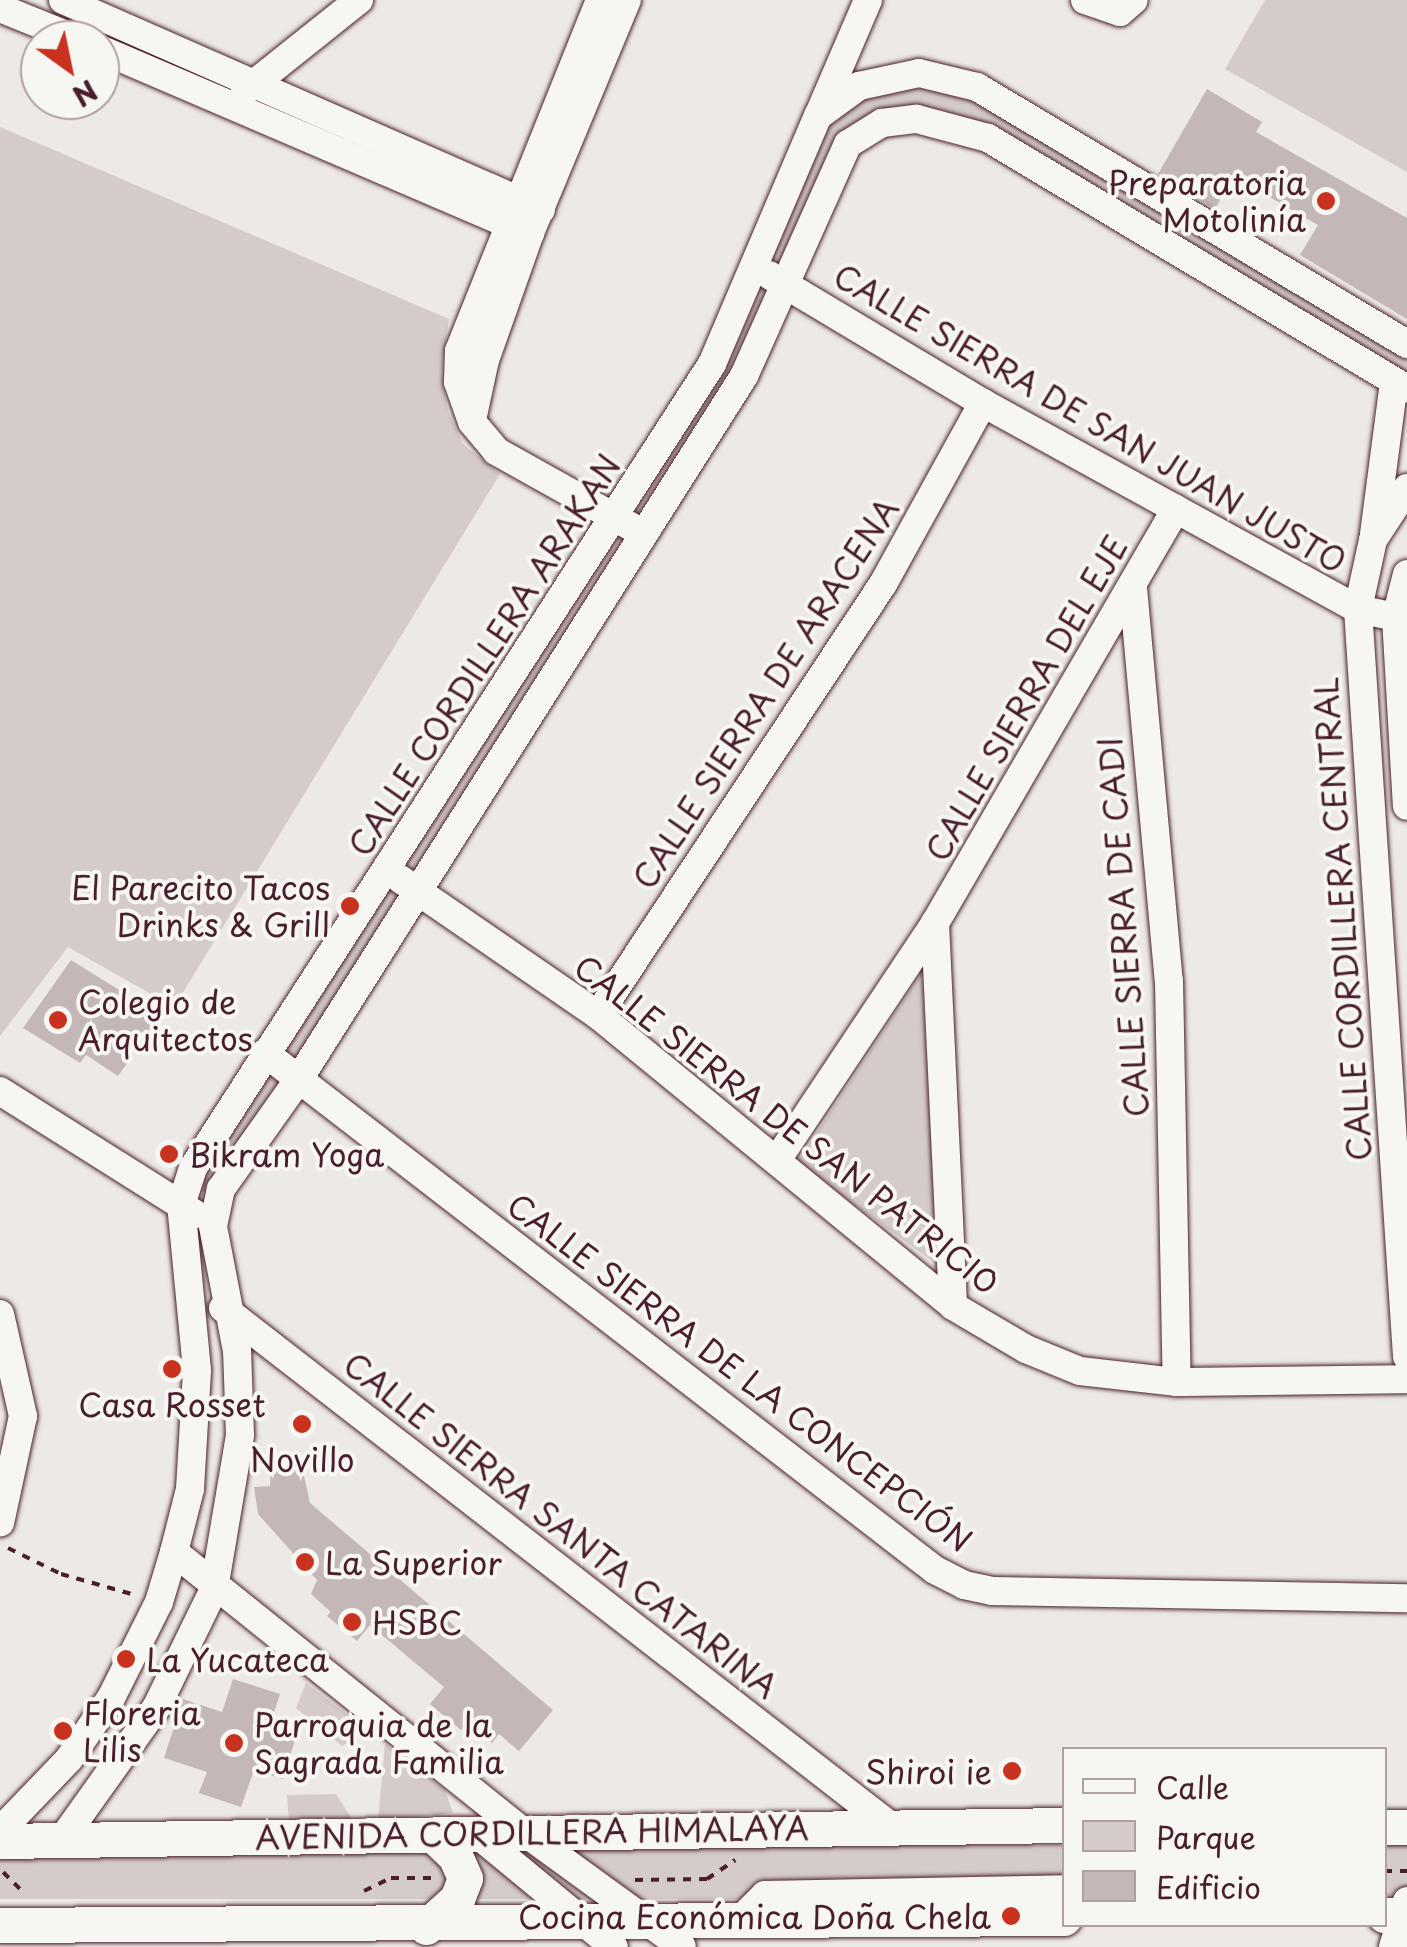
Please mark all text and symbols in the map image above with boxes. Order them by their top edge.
north arrow [20,20,120,120]
text: N [65,70,107,118]
place label: Preparatoria Motolinía [1108,164,1306,239]
marker: Preparatoria Motolinía [1315,190,1337,212]
street label: CALLE SIERRA DE SAN JUAN JUSTO [826,254,1354,582]
street label: CALLE CORDILLERA ARAKAN [338,444,630,866]
street label: CALLE SIERRA DE ARACENA [623,488,907,898]
street label: CALLE SIERRA DEL EJE [915,524,1137,872]
street label: CALLE CORDILLERA CENTRAL [1306,672,1378,1166]
street label: CALLE SIERRA DE CADI [1090,733,1156,1121]
place label: El Parecito Tacos Drinks & Grill [70,869,330,944]
marker: El Parecito Tacos Drinks & Grill [339,895,361,917]
street label: CALLE SIERRA DE SAN PATRICIO [565,944,1009,1304]
place label: Colegio de Arquitectos [78,983,253,1058]
marker: Colegio de Arquitectos [47,1009,69,1031]
place label: Bikram Yoga [189,1135,383,1173]
marker: Bikram Yoga [158,1143,180,1165]
street label: CALLE SIERRA DE LA CONCEPCIÓN [499,1184,981,1560]
street label: CALLE SIERRA SANTA CATARINA [337,1344,785,1706]
marker: Casa Rosset [161,1358,183,1380]
place label: Casa Rosset [78,1385,266,1423]
marker: Novillo [291,1413,313,1435]
place label: Novillo [249,1440,355,1478]
place label: La Superior [325,1543,503,1581]
marker: La Superior [294,1551,316,1573]
place label: HSBC [372,1603,463,1641]
marker: HSBC [341,1611,363,1633]
place label: La Yucateca [146,1640,333,1678]
marker: La Yucateca [115,1648,137,1670]
place label: Floreria Lilis [83,1694,201,1769]
place label: Parroquia de la Sagrada Familia [254,1706,505,1781]
marker: Floreria Lilis [52,1720,74,1742]
marker: Parroquia de la Sagrada Familia [223,1732,245,1754]
legend [1062,1747,1387,1927]
place label: Shiroi ie [865,1752,992,1790]
marker: Shiroi ie [1001,1760,1023,1782]
text: Calle [1156,1764,1229,1809]
street label: AVENIDA CORDILLERA HIMALAYA [256,1808,808,1856]
text: Parque [1156,1814,1256,1859]
text: Edificio [1156,1864,1261,1909]
place label: Cocina Económica Doña Chela [515,1897,991,1935]
marker: Cocina Económica Doña Chela [1000,1905,1022,1927]

